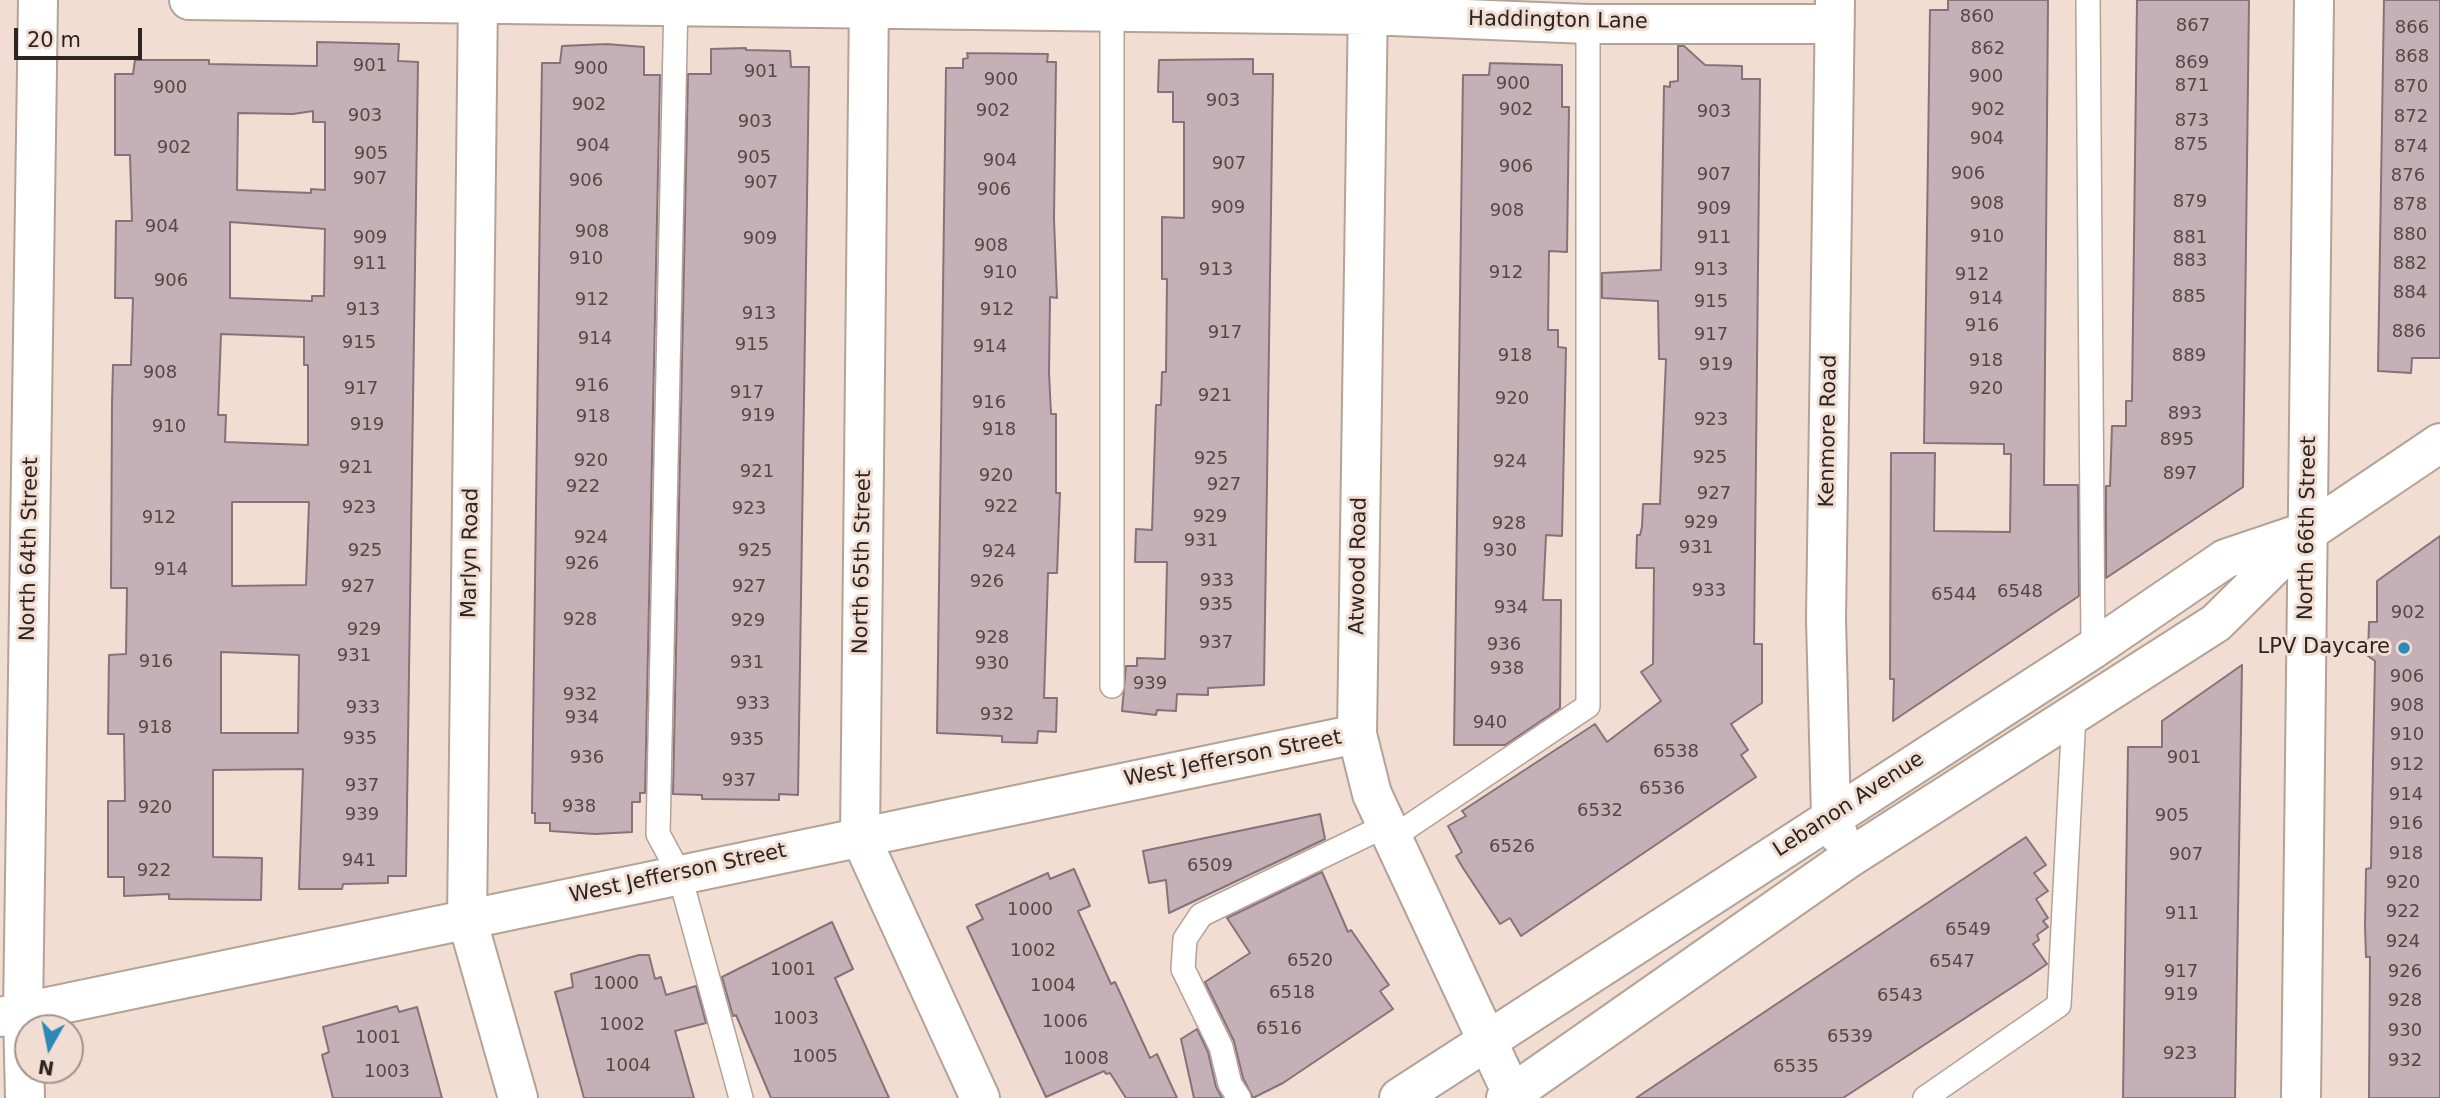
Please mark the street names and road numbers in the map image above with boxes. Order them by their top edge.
street label: Haddington Lane [1468,7,1648,35]
street label: Kenmore Road [1815,354,1843,508]
street label: North 66th Street [2294,436,2322,620]
street label: North 64th Street [16,457,44,641]
street label: North 65th Street [849,470,877,654]
street label: Marlyn Road [457,488,485,618]
street label: Atwood Road [1345,497,1373,635]
street label: West Jefferson Street [1122,726,1344,792]
street label: Lebanon Avenue [1769,747,1929,863]
street label: West Jefferson Street [567,839,789,909]

